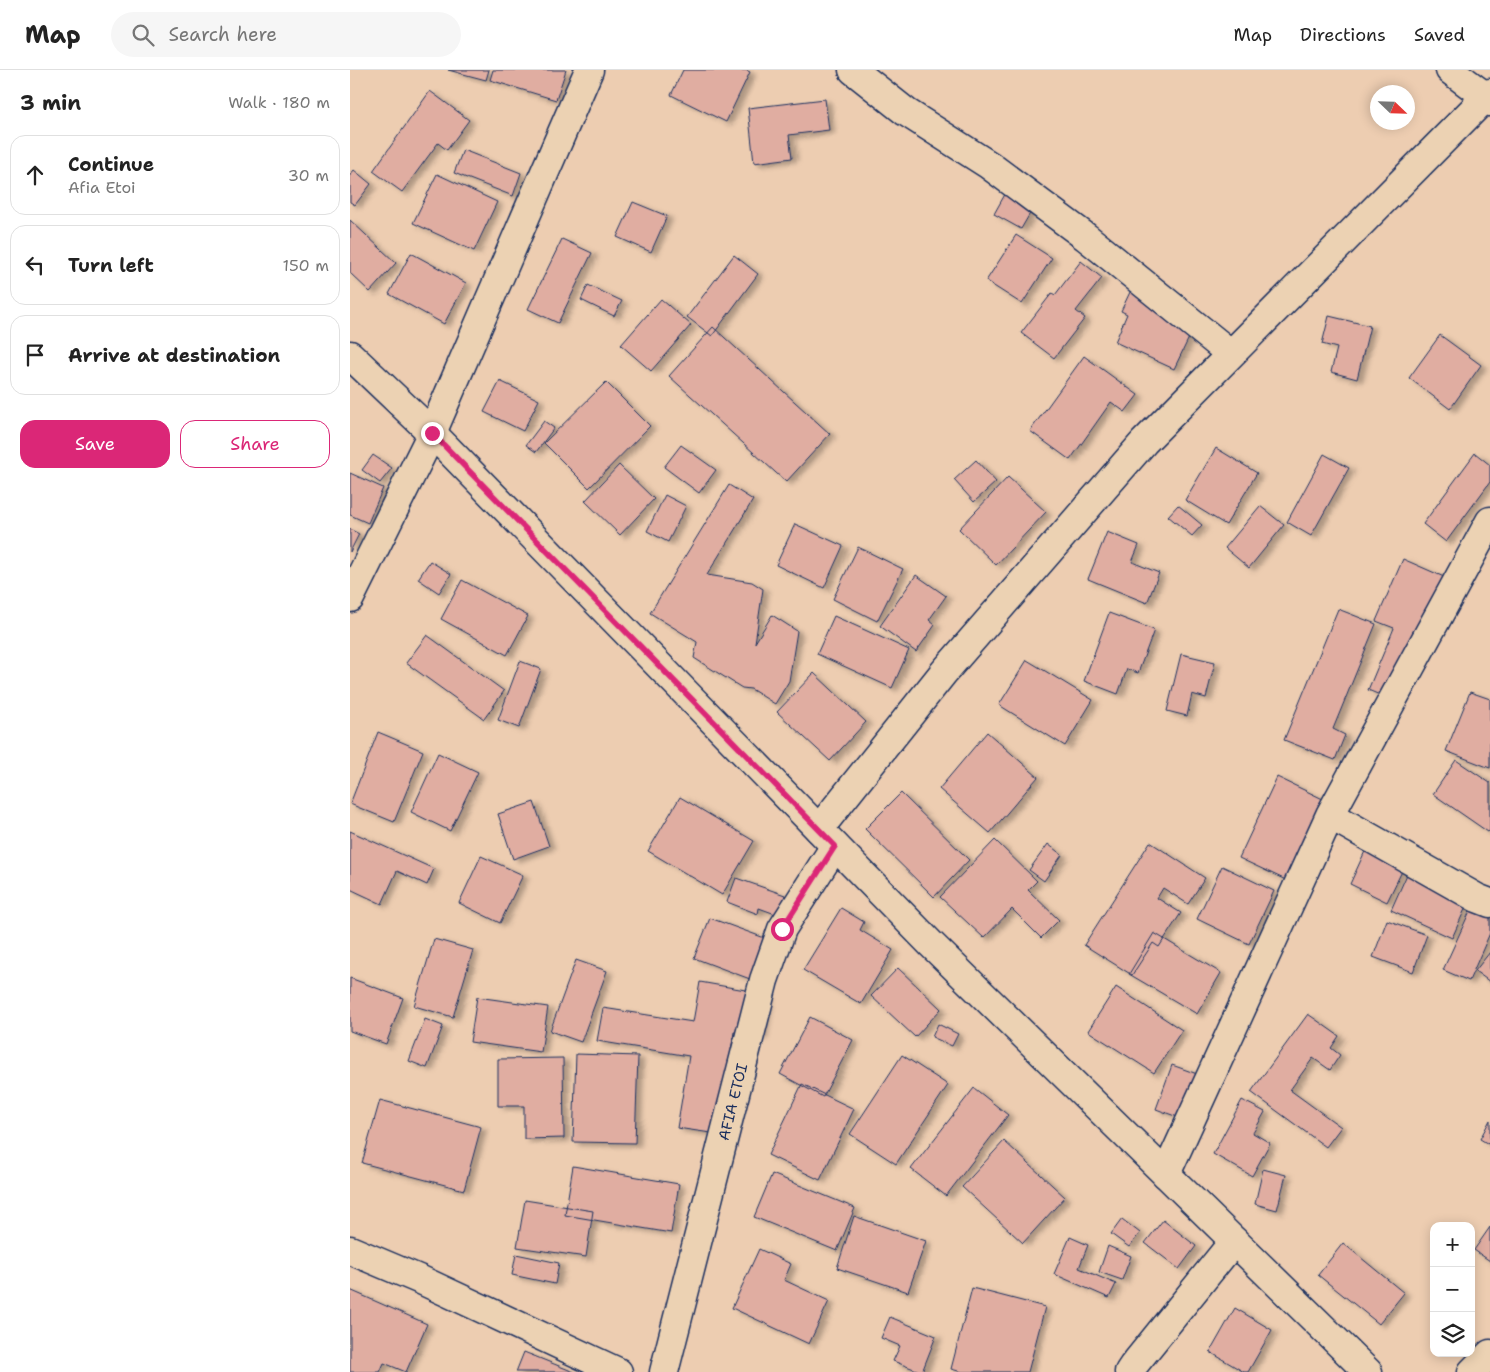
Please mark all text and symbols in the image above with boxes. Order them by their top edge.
search box [111,12,461,57]
text: Map [25,19,81,51]
icon: search [129,21,157,49]
text: Search here [169,22,277,47]
text: Map [1234,23,1272,47]
text: Directions [1300,23,1386,47]
text: Saved [1414,23,1465,47]
north arrow [1370,85,1415,130]
text: 3 min [20,89,81,117]
text: Walk · 180 m [228,92,330,113]
text: Continue [68,152,154,177]
icon: ahead [21,161,49,189]
text: 30 m [288,165,329,186]
text: Afia Etoi [68,177,136,198]
icon: left [21,251,49,279]
text: Turn left [68,253,154,278]
text: 150 m [282,255,329,276]
icon: arrive [21,341,49,369]
text: Arrive at destination [68,343,280,368]
button: Save [20,420,170,468]
button: Share [180,420,330,468]
route end [421,422,444,445]
route start [771,918,794,941]
street label: AFIA ETOI [714,1061,752,1143]
map controls [1430,1222,1475,1357]
button: + [1430,1222,1475,1267]
button: − [1430,1267,1475,1312]
button: layers [1430,1312,1475,1357]

